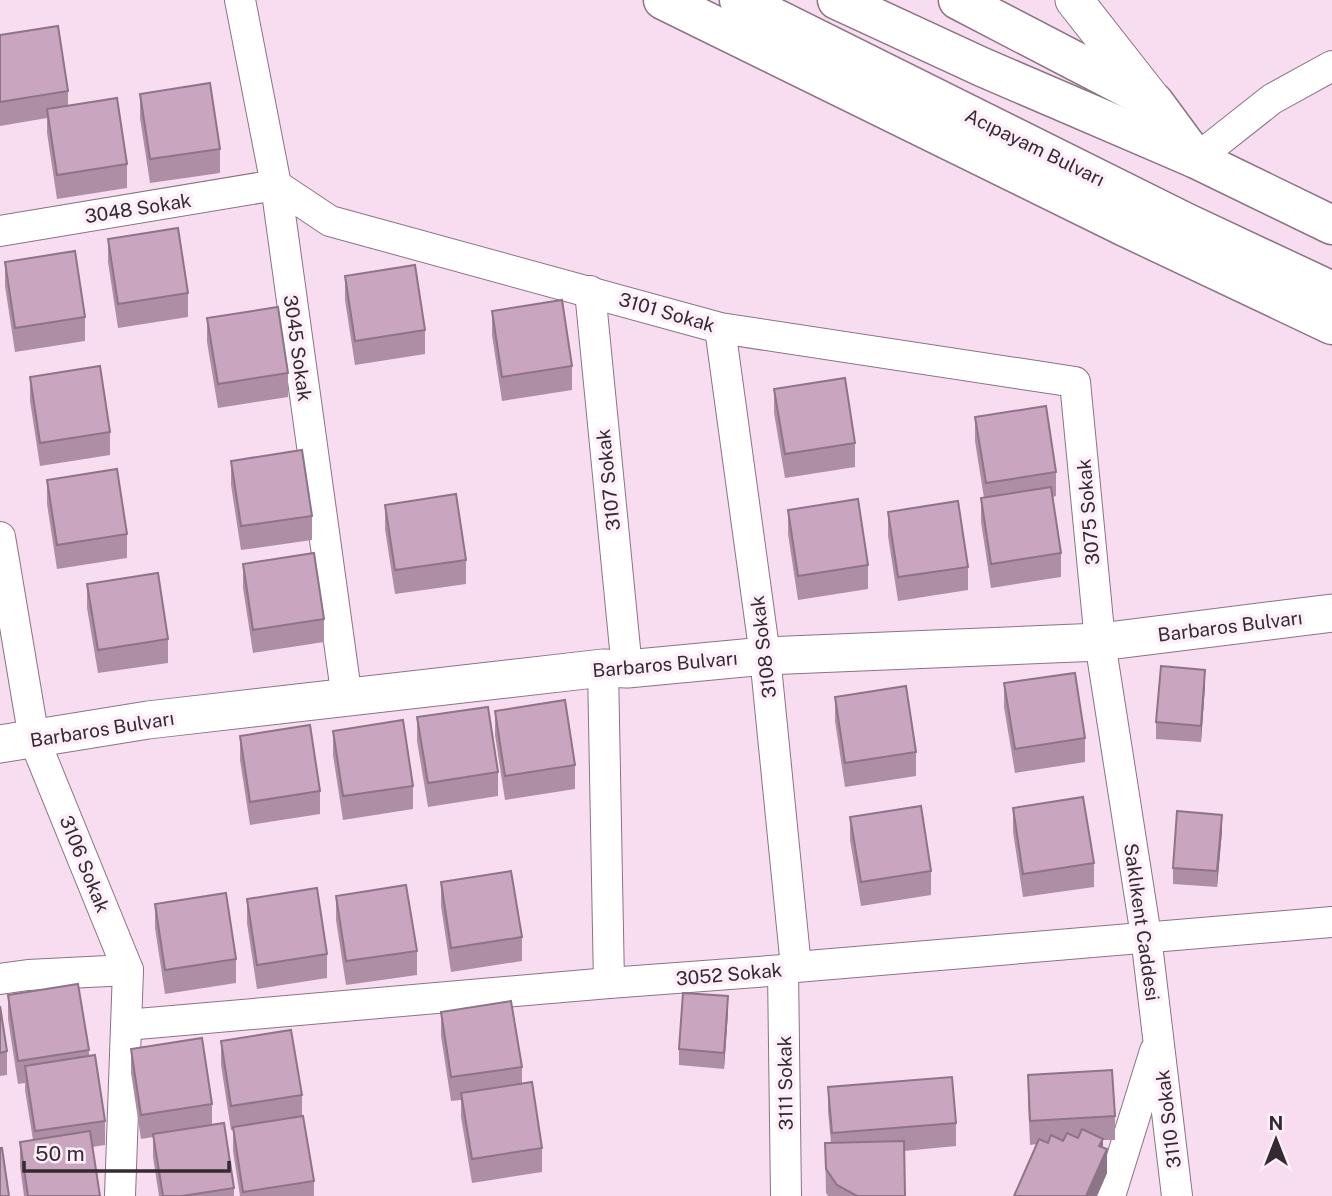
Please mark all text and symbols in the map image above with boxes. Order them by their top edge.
street label: Acıpayam Bulvarı [962,104,1108,190]
street label: 3048 Sokak [83,189,193,227]
street label: 3101 Sokak [617,288,718,336]
street label: 3045 Sokak [280,293,316,403]
street label: 3107 Sokak [592,428,624,532]
street label: 3075 Sokak [1072,458,1104,566]
street label: 3108 Sokak [746,594,780,700]
street label: Barbaros Bulvarı [1156,606,1304,646]
street label: Barbaros Bulvarı [591,647,739,681]
street label: Barbaros Bulvarı [28,707,176,751]
street label: 3106 Sokak [56,812,115,916]
street label: Saklıkent Caddesi [1120,842,1164,1002]
street label: 3052 Sokak [675,958,783,990]
street label: 3111 Sokak [773,1035,797,1131]
street label: 3110 Sokak [1151,1068,1185,1169]
north arrow [1241,1105,1311,1175]
text: N [1269,1112,1283,1134]
scale bar [24,1130,229,1174]
text: 50 m [35,1141,85,1166]

